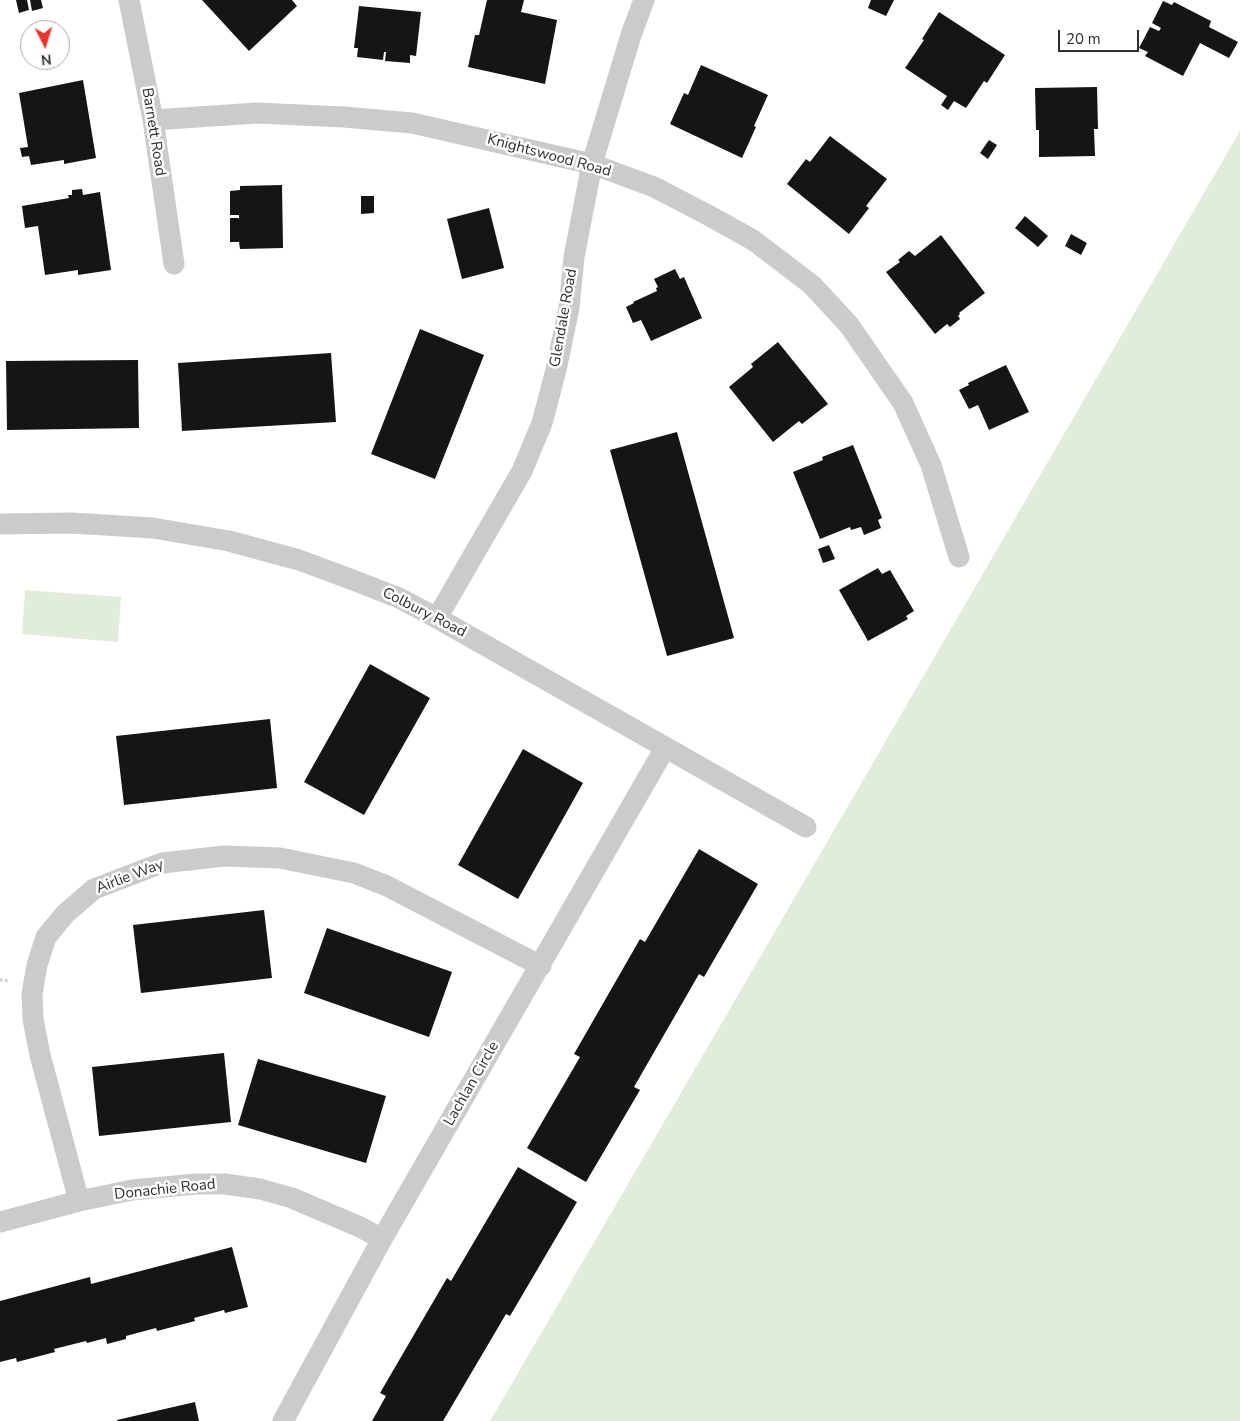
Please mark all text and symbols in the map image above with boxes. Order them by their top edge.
north arrow [20,20,70,70]
scale bar [1060,20,1141,52]
text: 20 m [1066,29,1101,49]
text: N [40,50,52,69]
street label: Barnett Road [137,87,169,177]
street label: Knightswood Road [485,131,613,181]
street label: Glendale Road [546,267,582,369]
street label: Colbury Road [379,584,469,642]
street label: Airlie Way [94,856,166,898]
street label: Lachlan Circle [441,1039,503,1129]
street label: Donachie Road [114,1176,216,1204]

